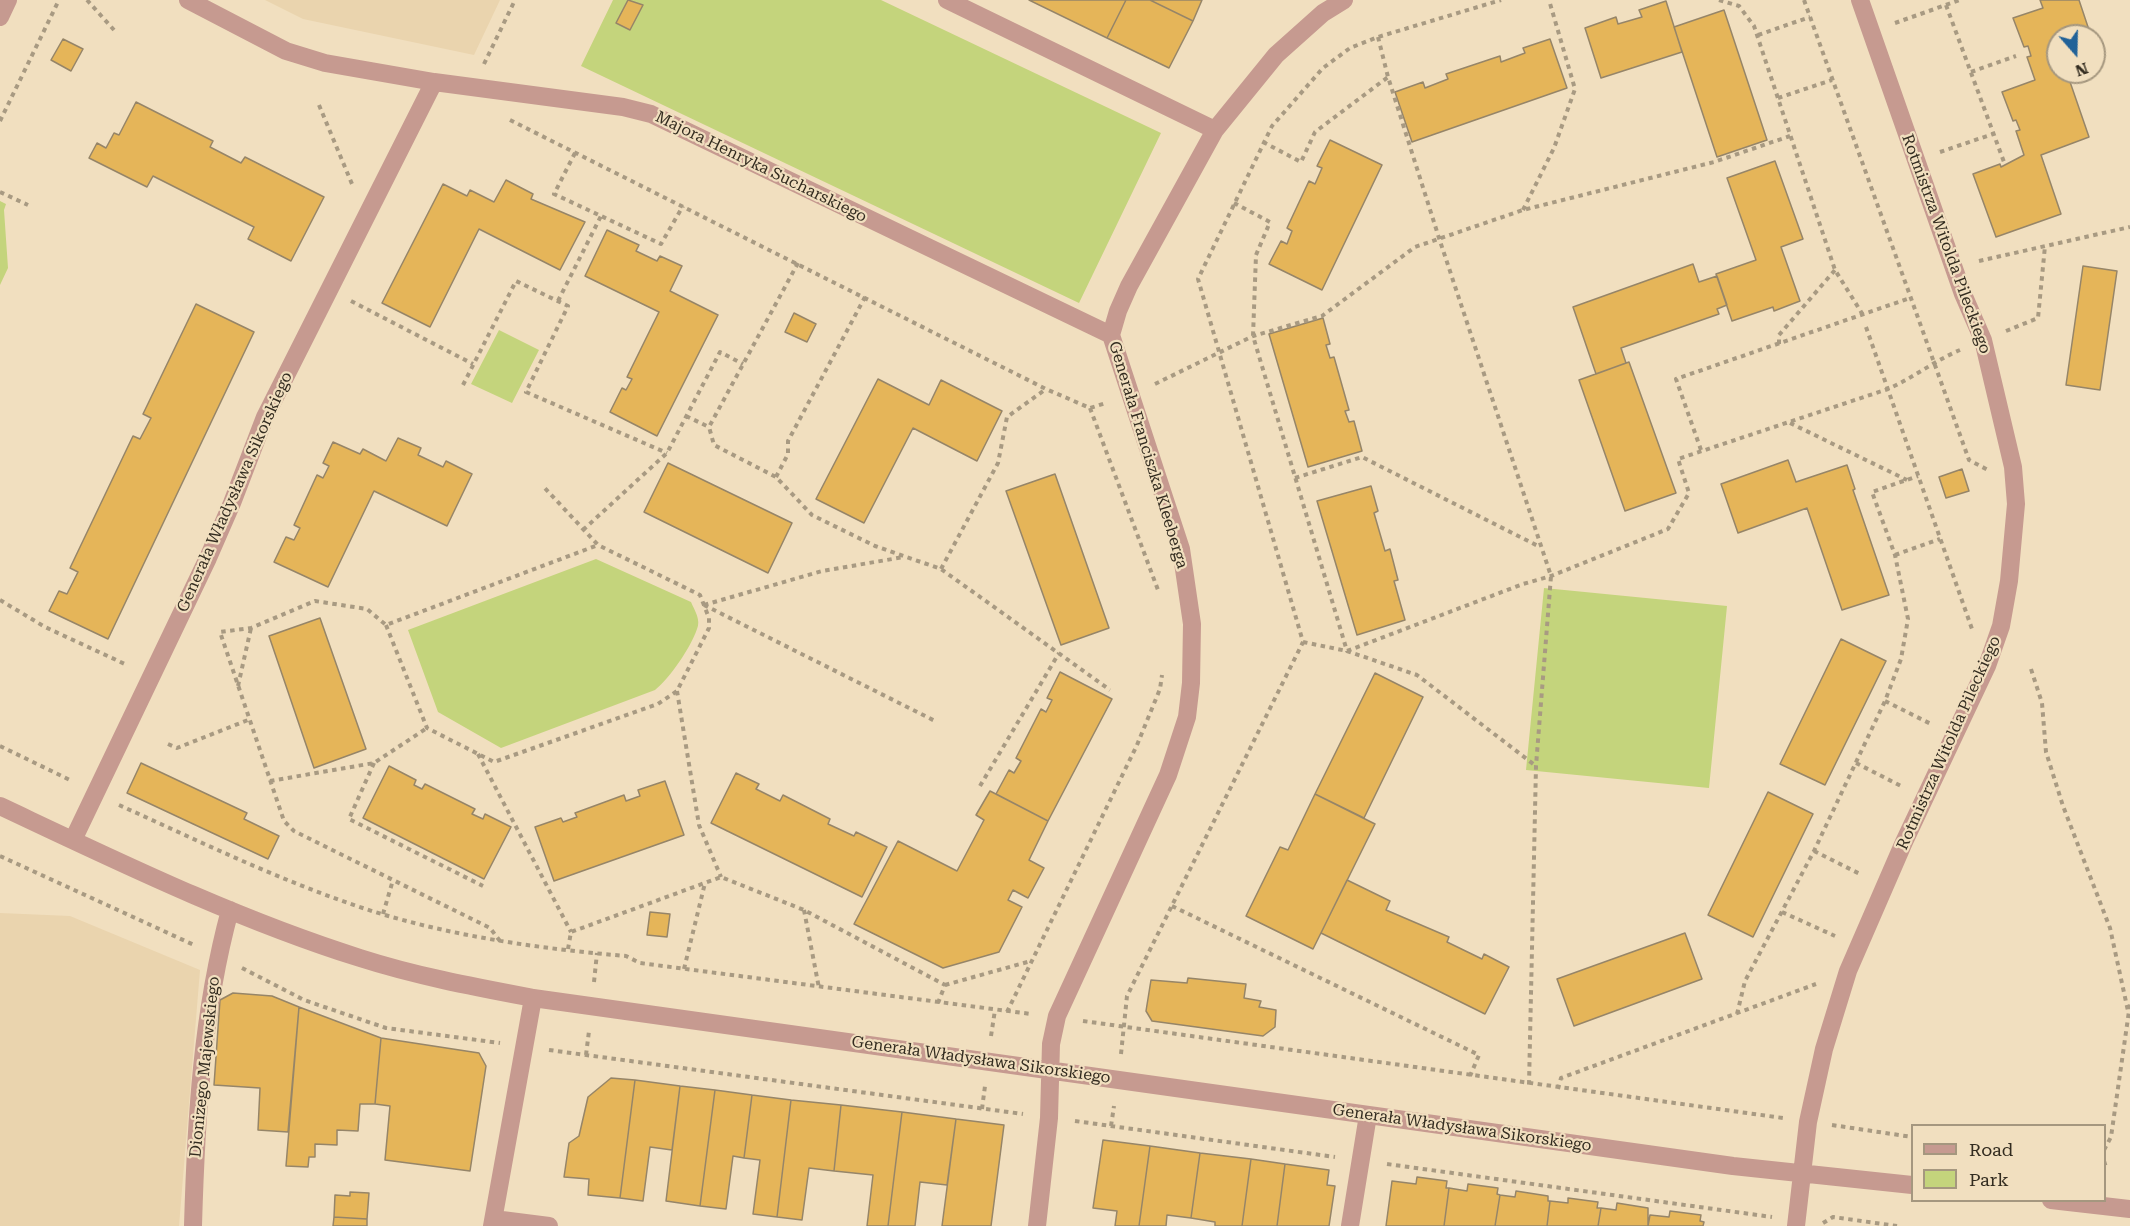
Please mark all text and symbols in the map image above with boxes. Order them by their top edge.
north arrow [2046,24,2106,84]
text: N [2073,58,2091,81]
street label: Majora Henryka Sucharskiego [652,107,870,227]
street label: Rotmistrza Witolda Pileckiego [1897,132,1995,356]
street label: Generała Franciszka Kleeberga [1104,339,1192,571]
street label: Generała Władysława Sikorskiego [173,369,297,615]
street label: Rotmistrza Witolda Pileckiego [1893,633,2005,853]
street label: Dionizego Majewskiego [186,976,224,1158]
street label: Generała Władysława Sikorskiego [850,1032,1112,1088]
street label: Generała Władysława Sikorskiego [1331,1100,1593,1156]
legend [1911,1124,2106,1202]
text: Road [1969,1139,2013,1160]
text: Park [1969,1169,2009,1190]

